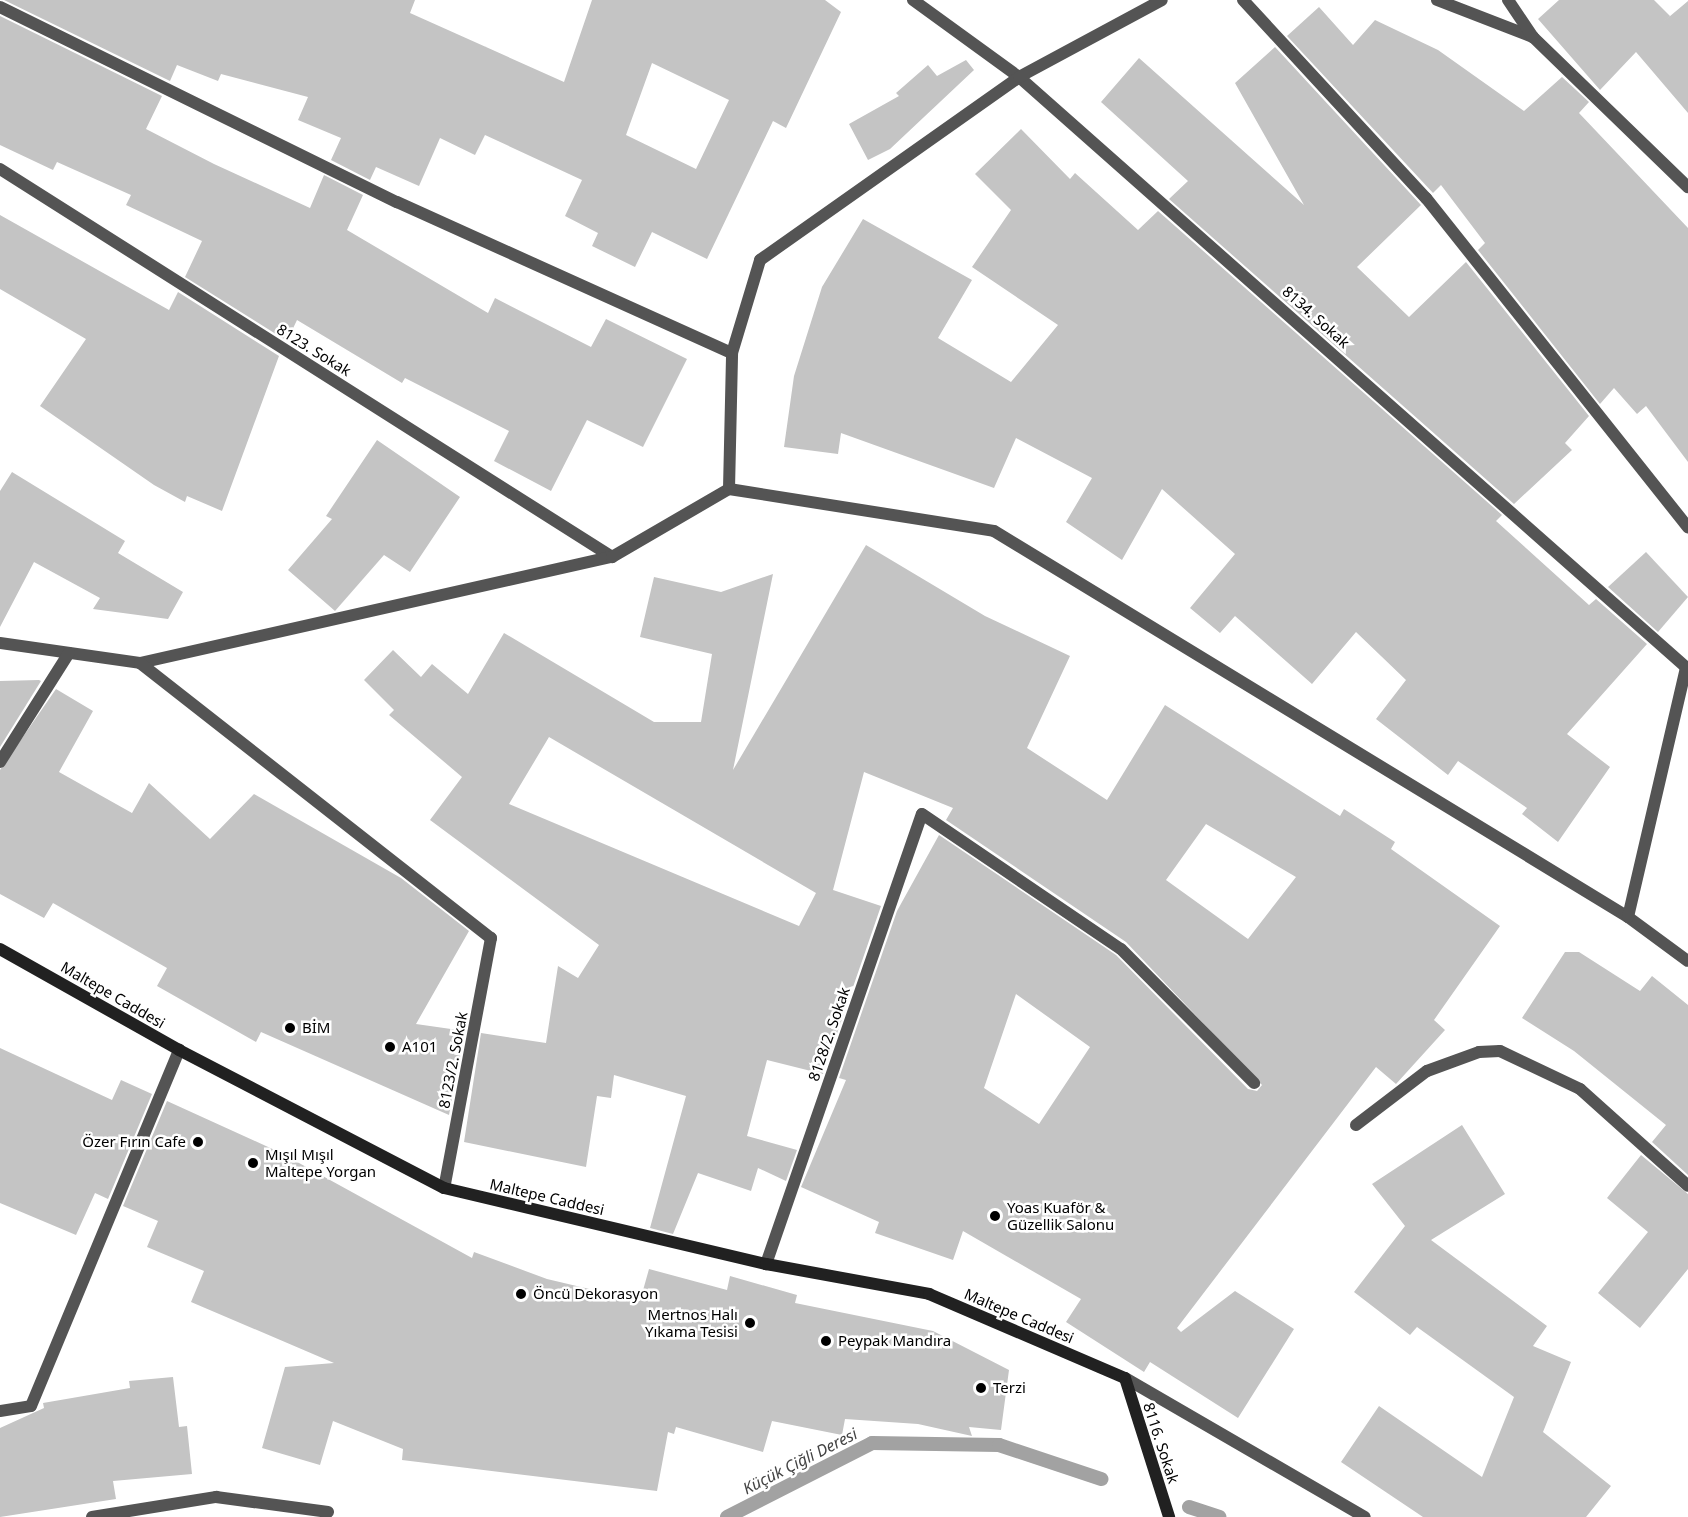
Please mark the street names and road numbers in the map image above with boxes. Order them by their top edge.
street label: 8134. Sokak [1279,282,1353,352]
street label: 8123. Sokak [274,320,354,380]
street label: Maltepe Caddesi [58,958,168,1032]
street label: 8128/2. Sokak [805,985,853,1083]
street label: 8123/2. Sokak [435,1010,471,1110]
street label: Maltepe Caddesi [488,1175,606,1219]
street label: Maltepe Caddesi [962,1285,1076,1347]
street label: 8116. Sokak [1139,1400,1183,1486]

